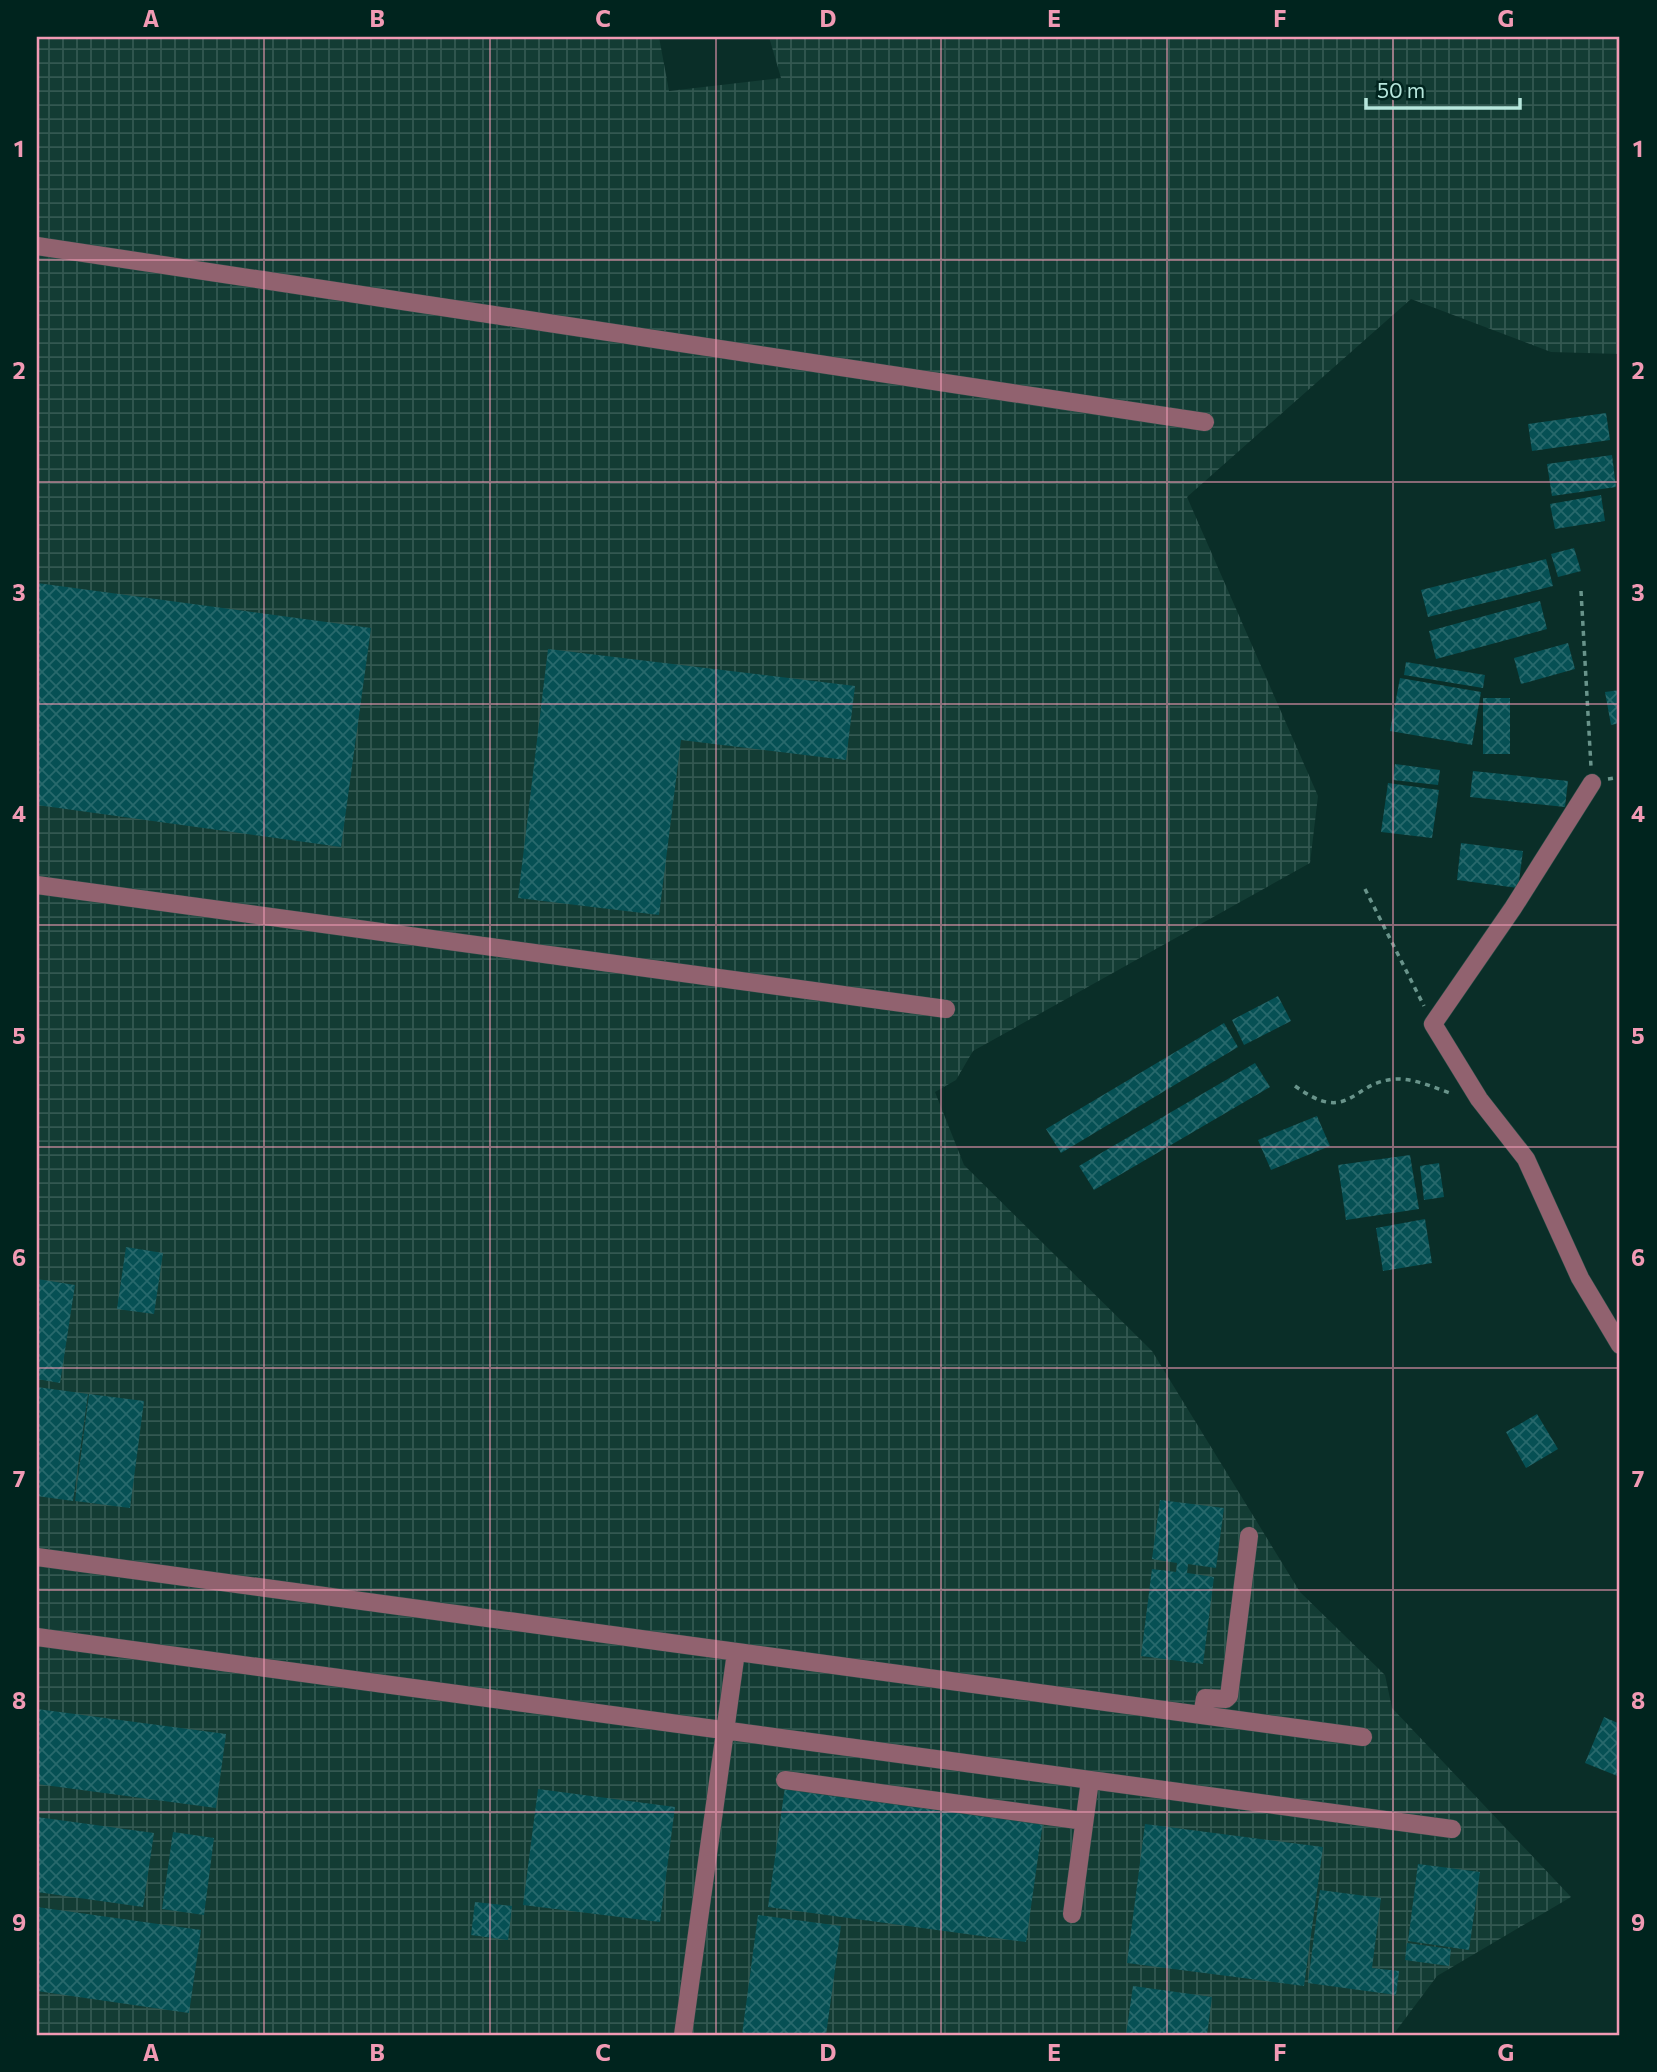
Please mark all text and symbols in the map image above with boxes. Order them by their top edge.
text: A [143,4,160,32]
text: B [369,4,385,32]
text: C [595,4,611,32]
text: D [820,4,837,32]
text: E [1047,4,1061,32]
text: F [1273,4,1287,32]
text: G [1498,4,1514,32]
scale bar [1366,66,1520,110]
text: 50 m [1377,77,1425,102]
text: 1 [14,134,24,162]
text: 1 [1633,134,1643,162]
text: 2 [12,356,26,384]
text: 2 [1631,356,1645,384]
text: 3 [12,578,26,606]
text: 3 [1631,578,1645,606]
text: 4 [12,799,26,827]
text: 4 [1631,799,1645,827]
text: 5 [12,1021,26,1049]
text: 5 [1631,1021,1645,1049]
text: 6 [12,1243,26,1271]
text: 6 [1631,1243,1645,1271]
text: 7 [13,1464,25,1492]
text: 7 [1632,1464,1644,1492]
text: 8 [12,1686,26,1714]
text: 8 [1631,1686,1645,1714]
text: 9 [12,1908,26,1936]
text: 9 [1631,1908,1645,1936]
text: A [143,2038,160,2066]
text: B [369,2038,385,2066]
text: C [595,2038,611,2066]
text: D [820,2038,837,2066]
text: E [1047,2038,1061,2066]
text: F [1273,2038,1287,2066]
text: G [1498,2038,1514,2066]

